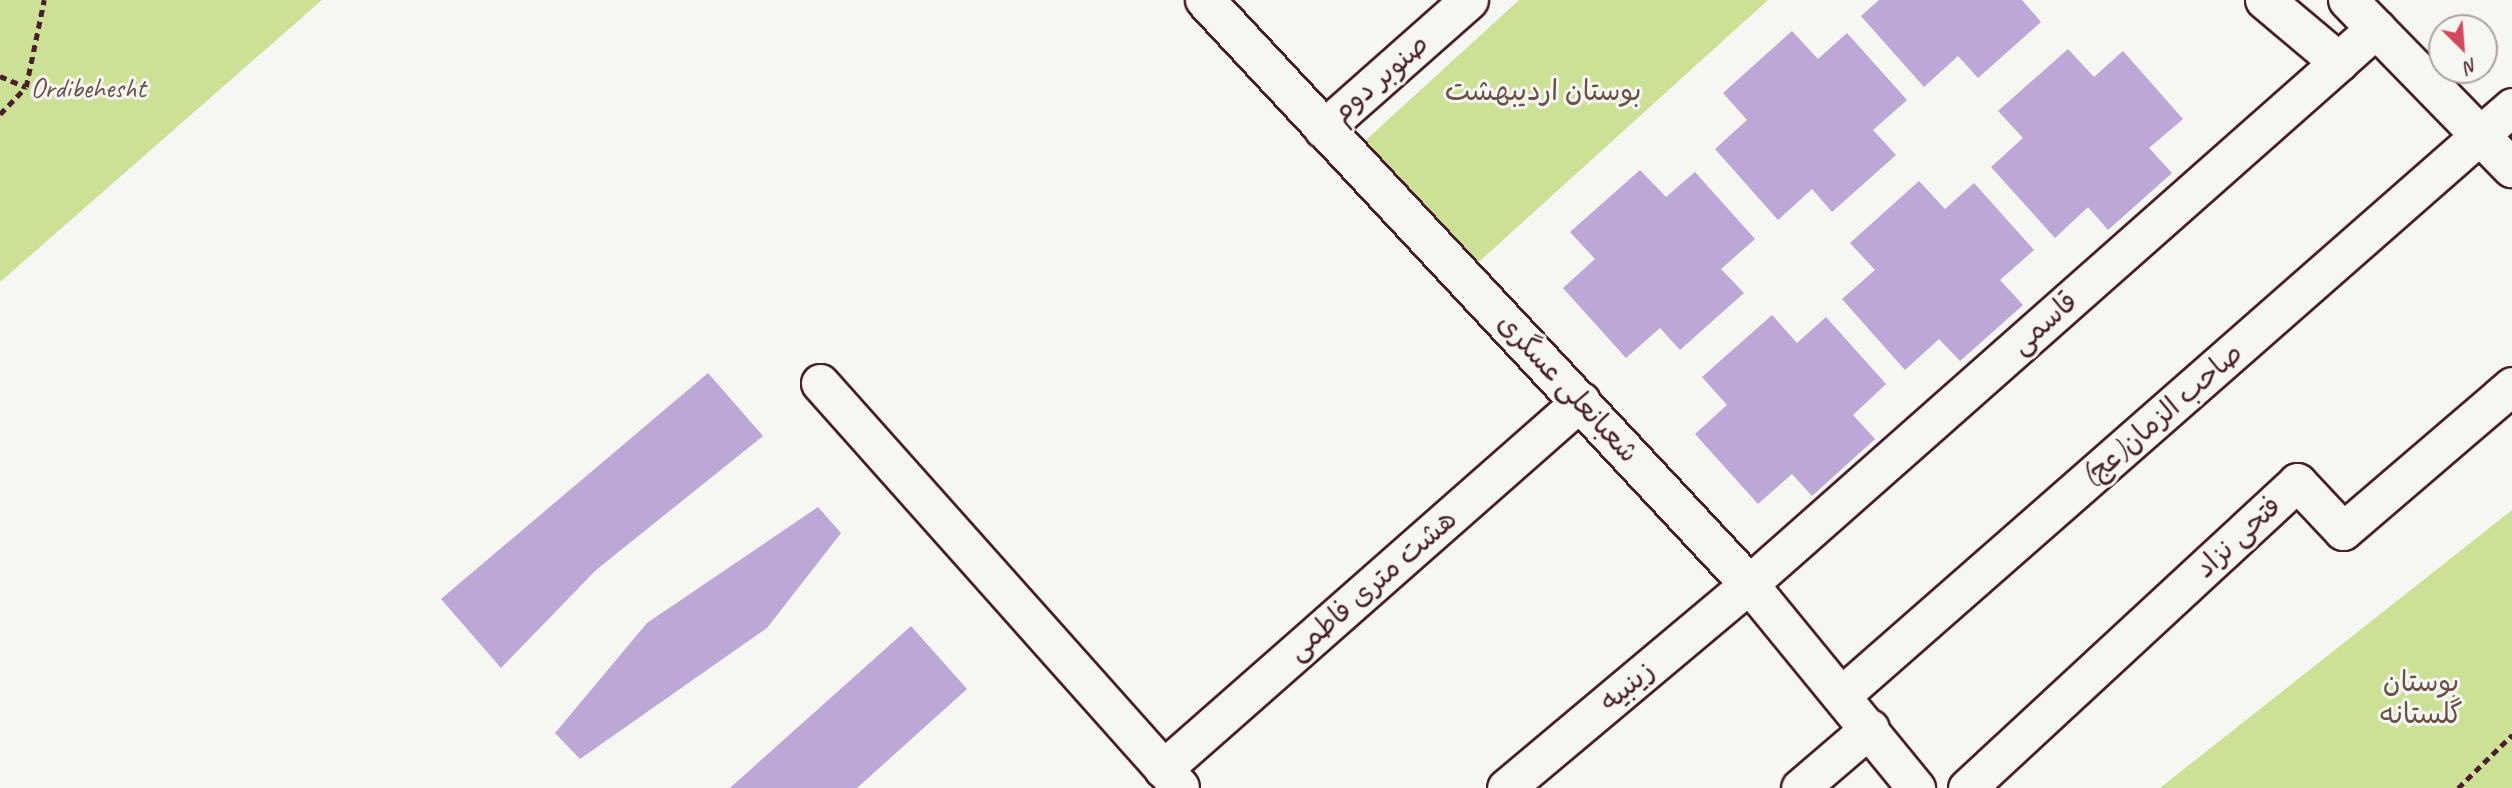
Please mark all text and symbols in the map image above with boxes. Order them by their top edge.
north arrow [2428,14,2498,84]
street label: صنوبر دوم [1325,27,1435,129]
text: N [2461,53,2481,80]
park label: Ordibehesht [30,71,146,105]
park label: بوستان اردیبهشت [1445,74,1641,108]
street label: قاسمی [2004,285,2084,361]
street label: شعبانعلی عسگری [1490,306,1646,470]
street label: صاحب الزمان(عج) [2075,336,2249,494]
street label: فتحی نزاد [2188,489,2288,585]
street label: هشت متری فاطمی [1281,502,1463,668]
street label: زینبیه [1593,654,1661,718]
park label: بوستان گلستانه [2379,665,2463,731]

